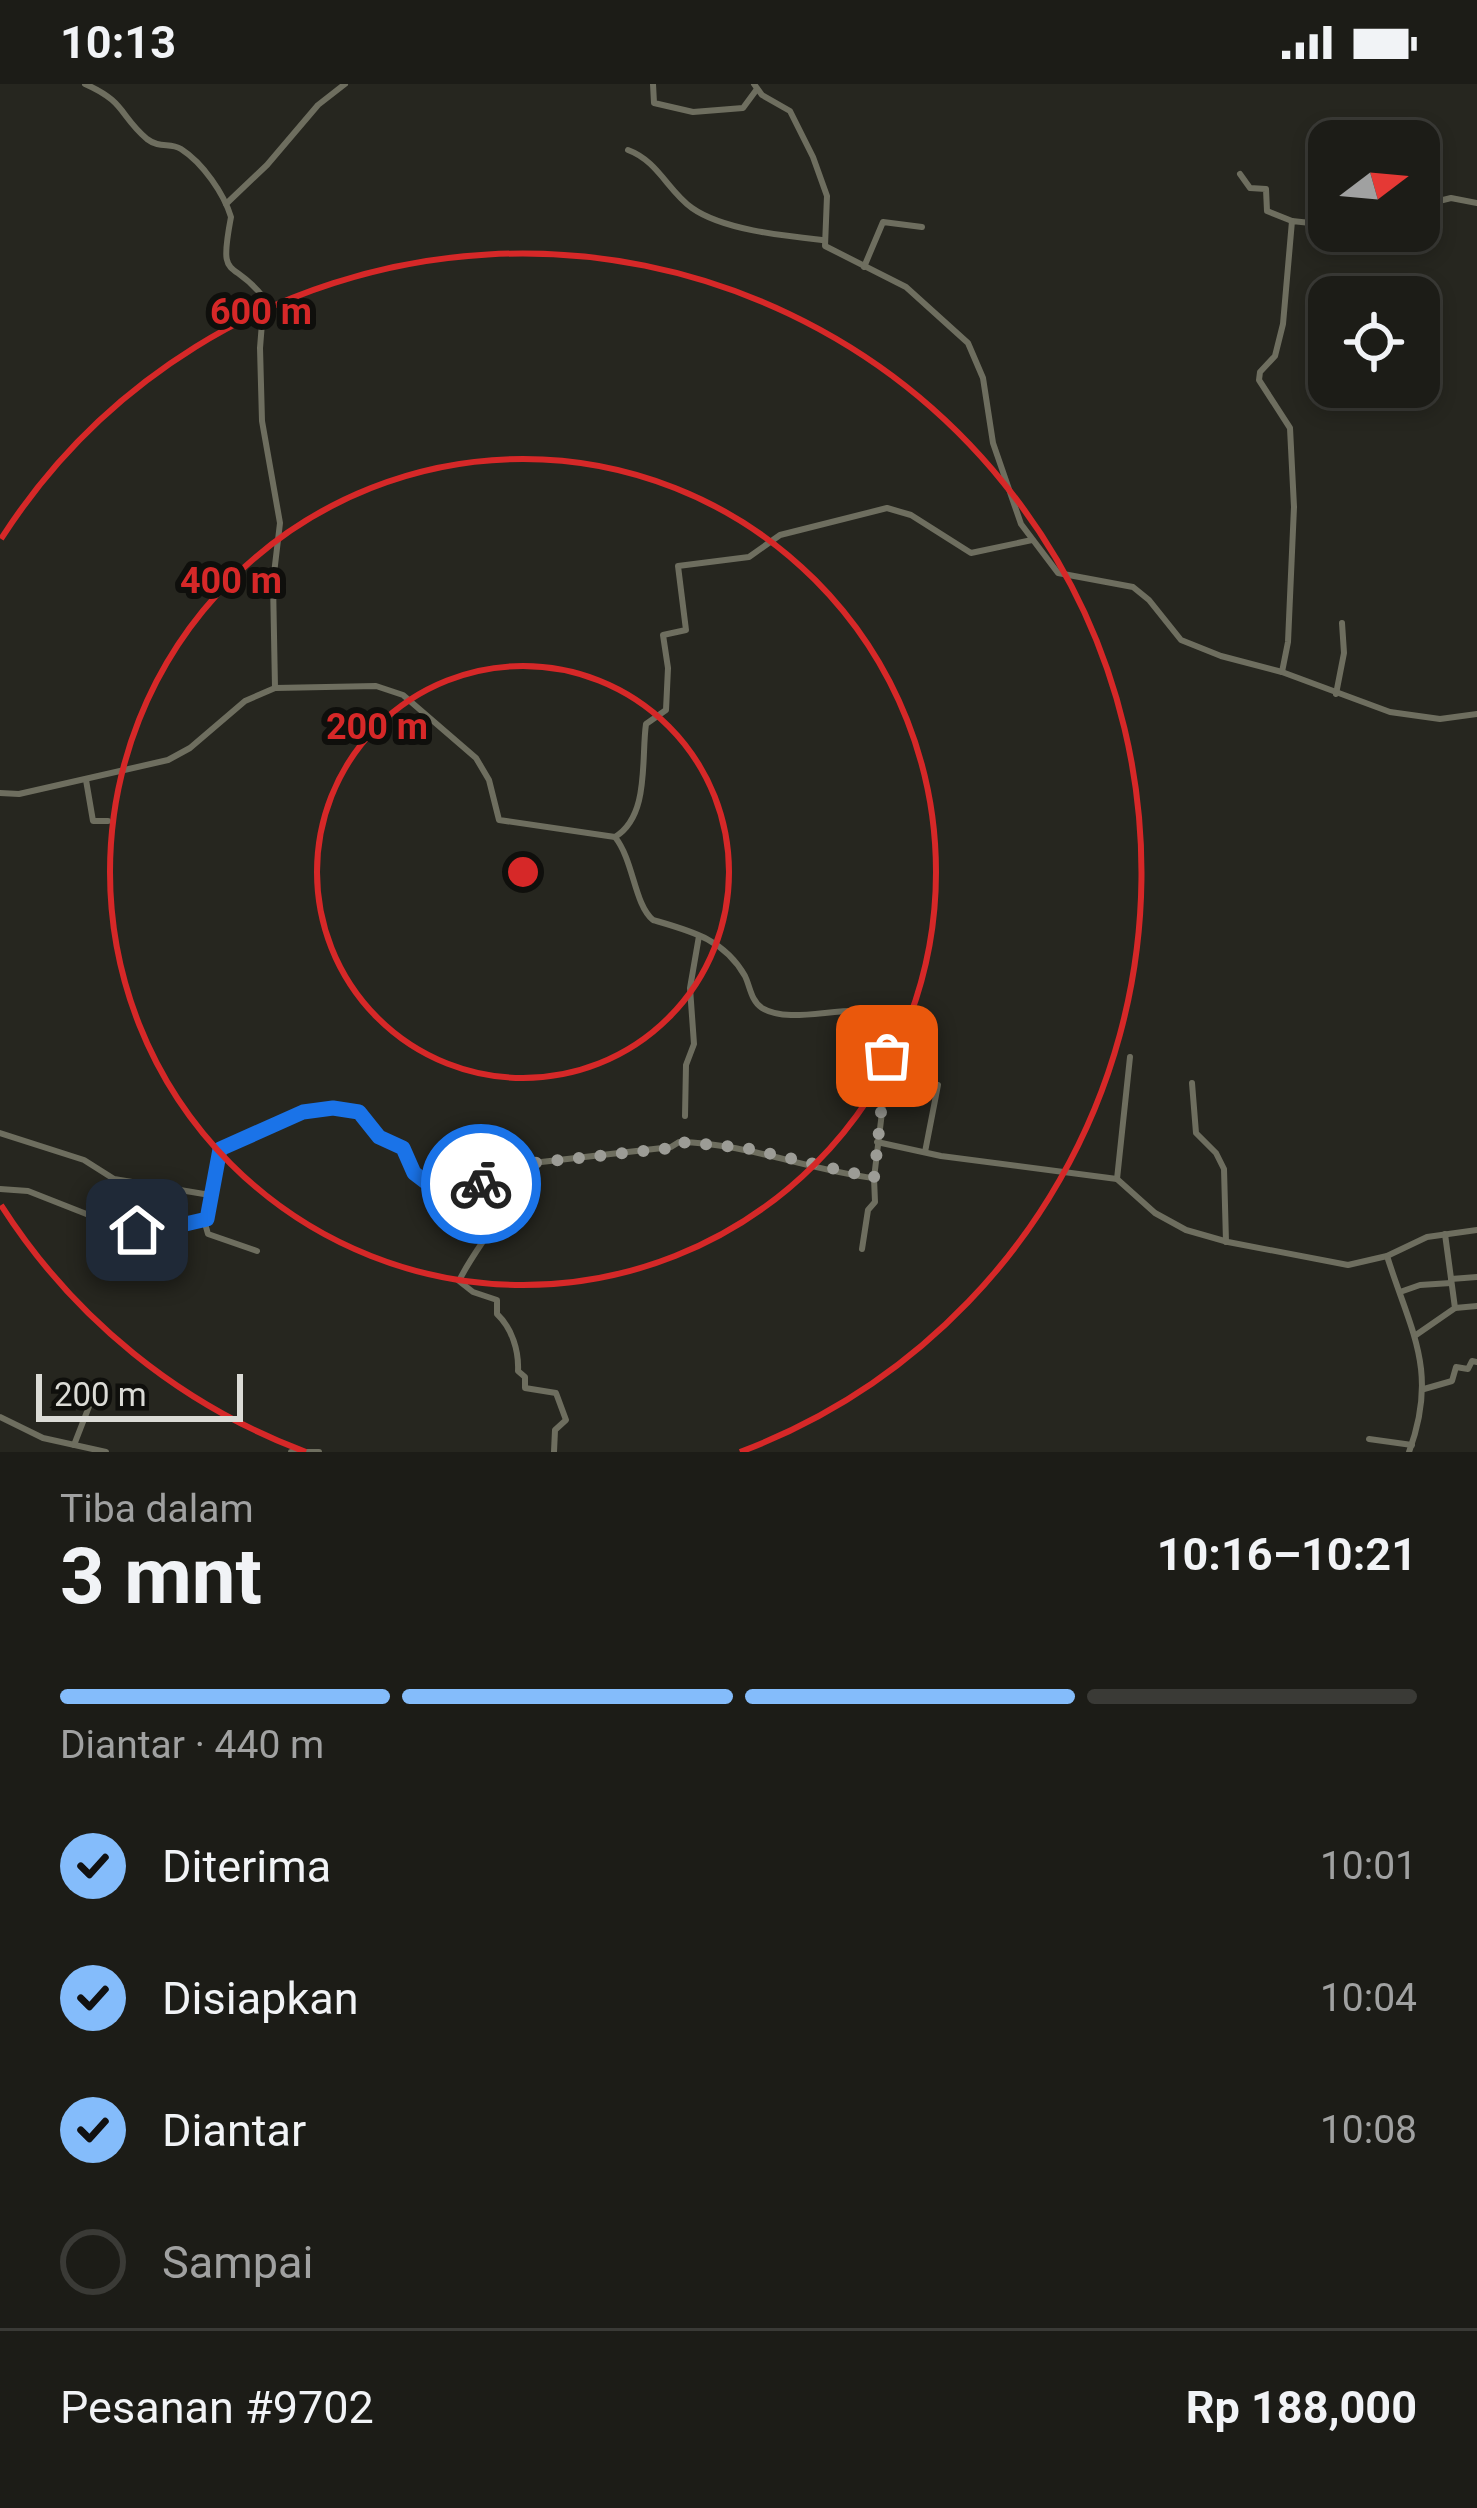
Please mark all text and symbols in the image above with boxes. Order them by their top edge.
text: 10:13 [60,16,176,69]
north arrow [1308,120,1440,252]
map controls [1308,120,1440,408]
button: locate [1308,276,1440,408]
text: 600 m [210,291,312,333]
text: 400 m [180,560,282,602]
text: 200 m [326,706,428,748]
centre of rings [502,851,544,893]
pin [836,1005,938,1107]
icon: bag [854,1023,920,1089]
courier [421,1124,541,1244]
icon: bike [448,1151,514,1217]
pin [86,1179,188,1281]
icon: home [104,1197,170,1263]
scale bar [36,1368,243,1421]
text: 200 m [54,1375,147,1414]
text: Tiba dalam [60,1486,254,1532]
text: 10:16–10:21 [1157,1528,1417,1581]
text: 3 mnt [60,1531,262,1622]
text: Diantar · 440 m [60,1722,324,1768]
icon: check [60,1833,126,1899]
text: Diterima [162,1840,331,1893]
text: 10:01 [1320,1843,1417,1889]
icon: check [60,1965,126,2031]
text: Disiapkan [162,1972,359,2025]
text: 10:04 [1320,1975,1417,2021]
icon: check [60,2097,126,2163]
text: Diantar [162,2104,306,2157]
text: 10:08 [1320,2107,1417,2153]
text: Sampai [162,2236,313,2289]
text: Pesanan #9702 [60,2381,374,2434]
text: Rp 188,000 [1186,2381,1417,2434]

